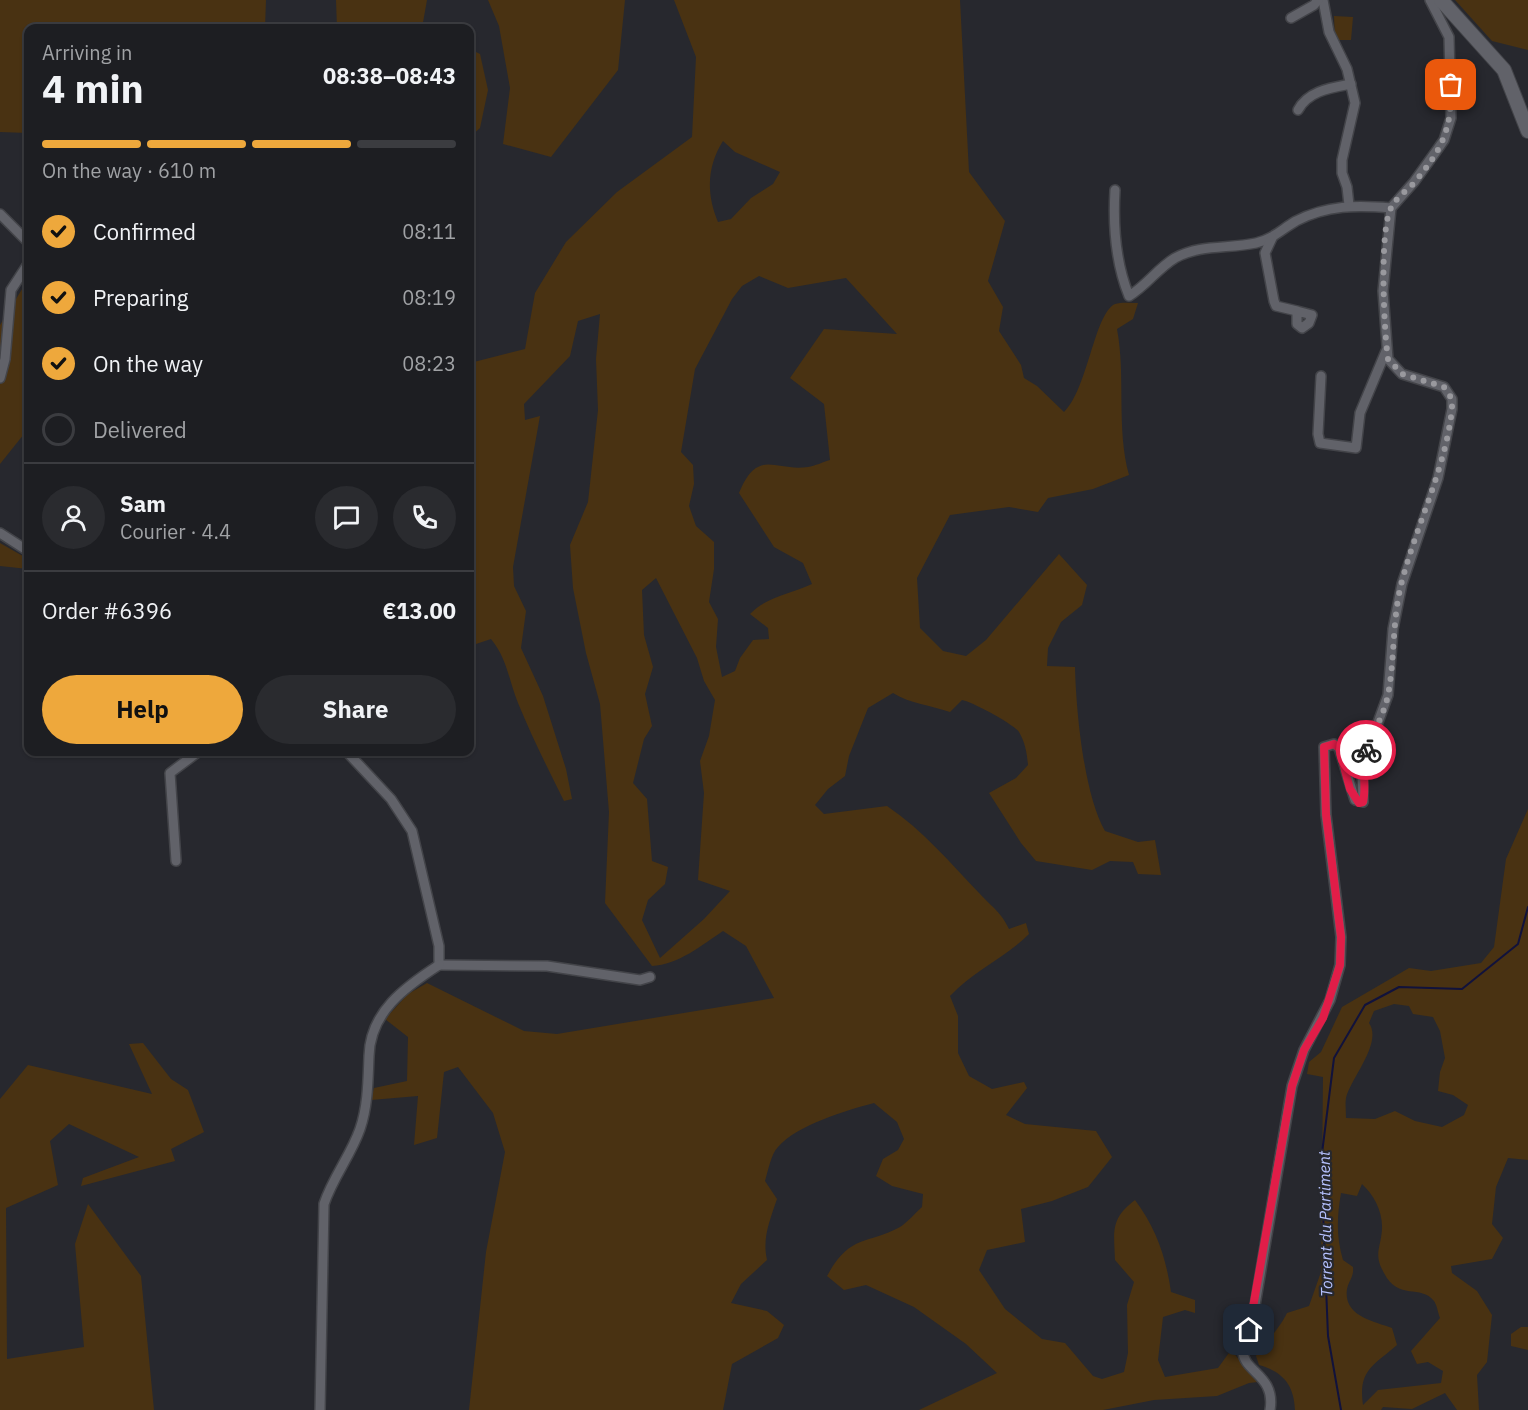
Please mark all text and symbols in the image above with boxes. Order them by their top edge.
text: Arriving in [42,39,132,66]
pin [1425,59,1476,110]
text: 08:38–08:43 [323,61,456,90]
text: 4 min [42,63,144,114]
icon: bag [1434,68,1467,101]
text: On the way · 610 m [42,157,216,184]
icon: check [42,215,75,248]
text: Confirmed [93,217,196,246]
text: 08:11 [402,218,456,245]
icon: check [42,281,75,314]
text: Preparing [93,283,188,312]
text: 08:19 [402,284,456,311]
icon: check [42,347,75,380]
text: On the way [93,349,203,378]
text: 08:23 [402,350,456,377]
text: Delivered [93,415,187,444]
button: person [42,486,105,549]
button: chat [315,486,378,549]
button: phone [393,486,456,549]
text: Sam [120,489,166,518]
text: Courier · 4.4 [120,518,231,545]
text: Order #6396 [42,596,172,625]
text: €13.00 [383,596,456,625]
button: Help [42,675,243,744]
button: Share [255,675,456,744]
courier [1336,720,1396,780]
icon: bike [1350,734,1383,767]
water label: Torrent du Partiment [1314,1150,1336,1297]
pin [1223,1304,1274,1355]
icon: home [1232,1313,1265,1346]

